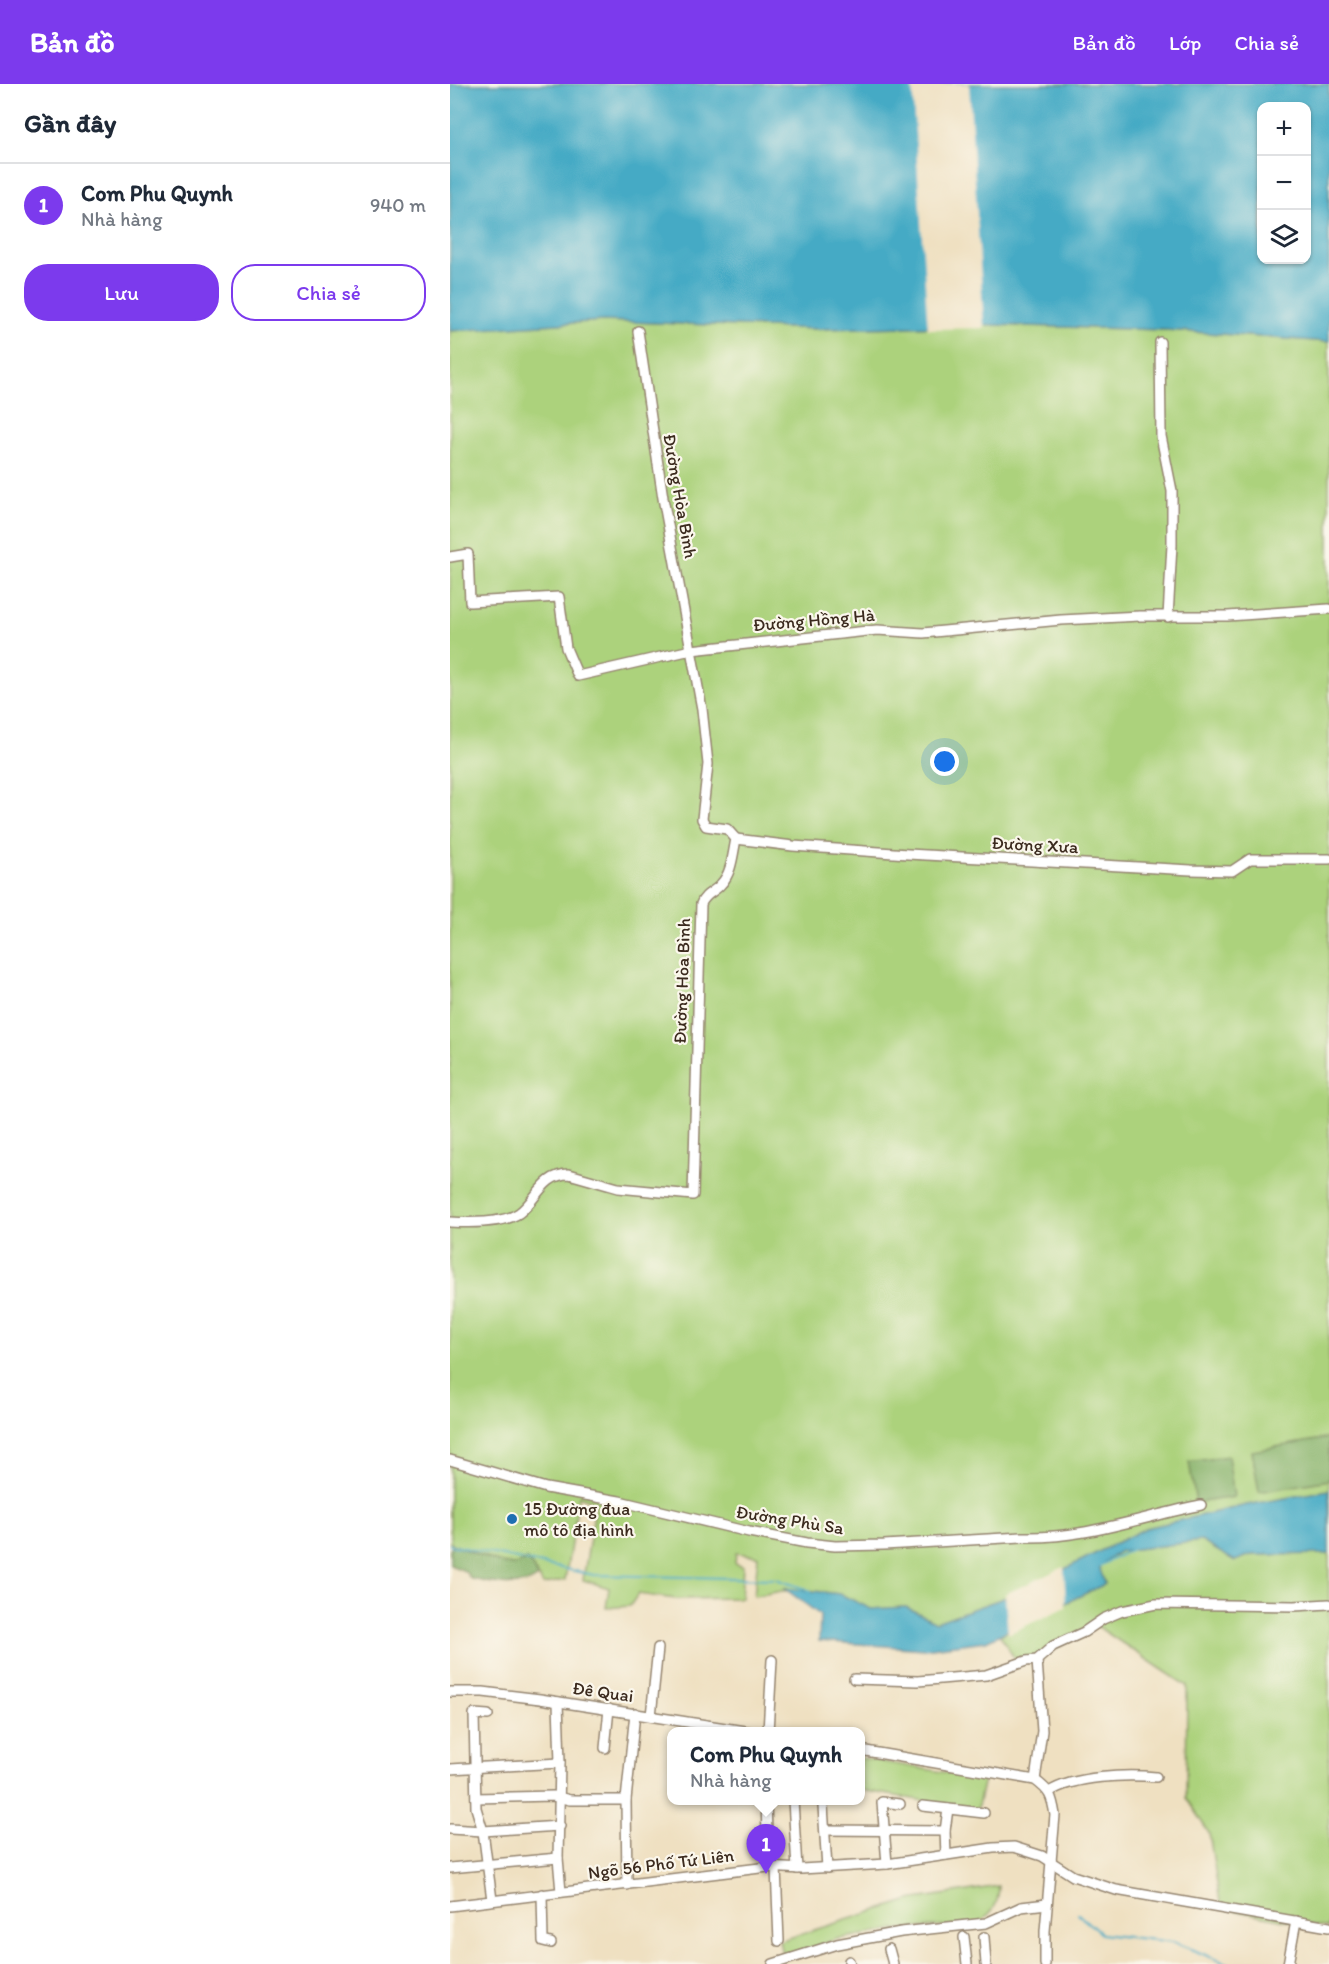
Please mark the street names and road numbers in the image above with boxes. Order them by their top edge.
street label: Đường Hòa Bình [658,432,702,560]
street label: Đường Hồng Hà [752,604,877,636]
street label: Đường Xưa [991,832,1080,858]
street label: Đường Hòa Bình [669,918,695,1044]
street label: Đường Phù Sa [735,1501,846,1539]
street label: Đê Quai [571,1677,635,1707]
street label: Ngõ 56 Phố Tứ Liên [587,1844,735,1884]

